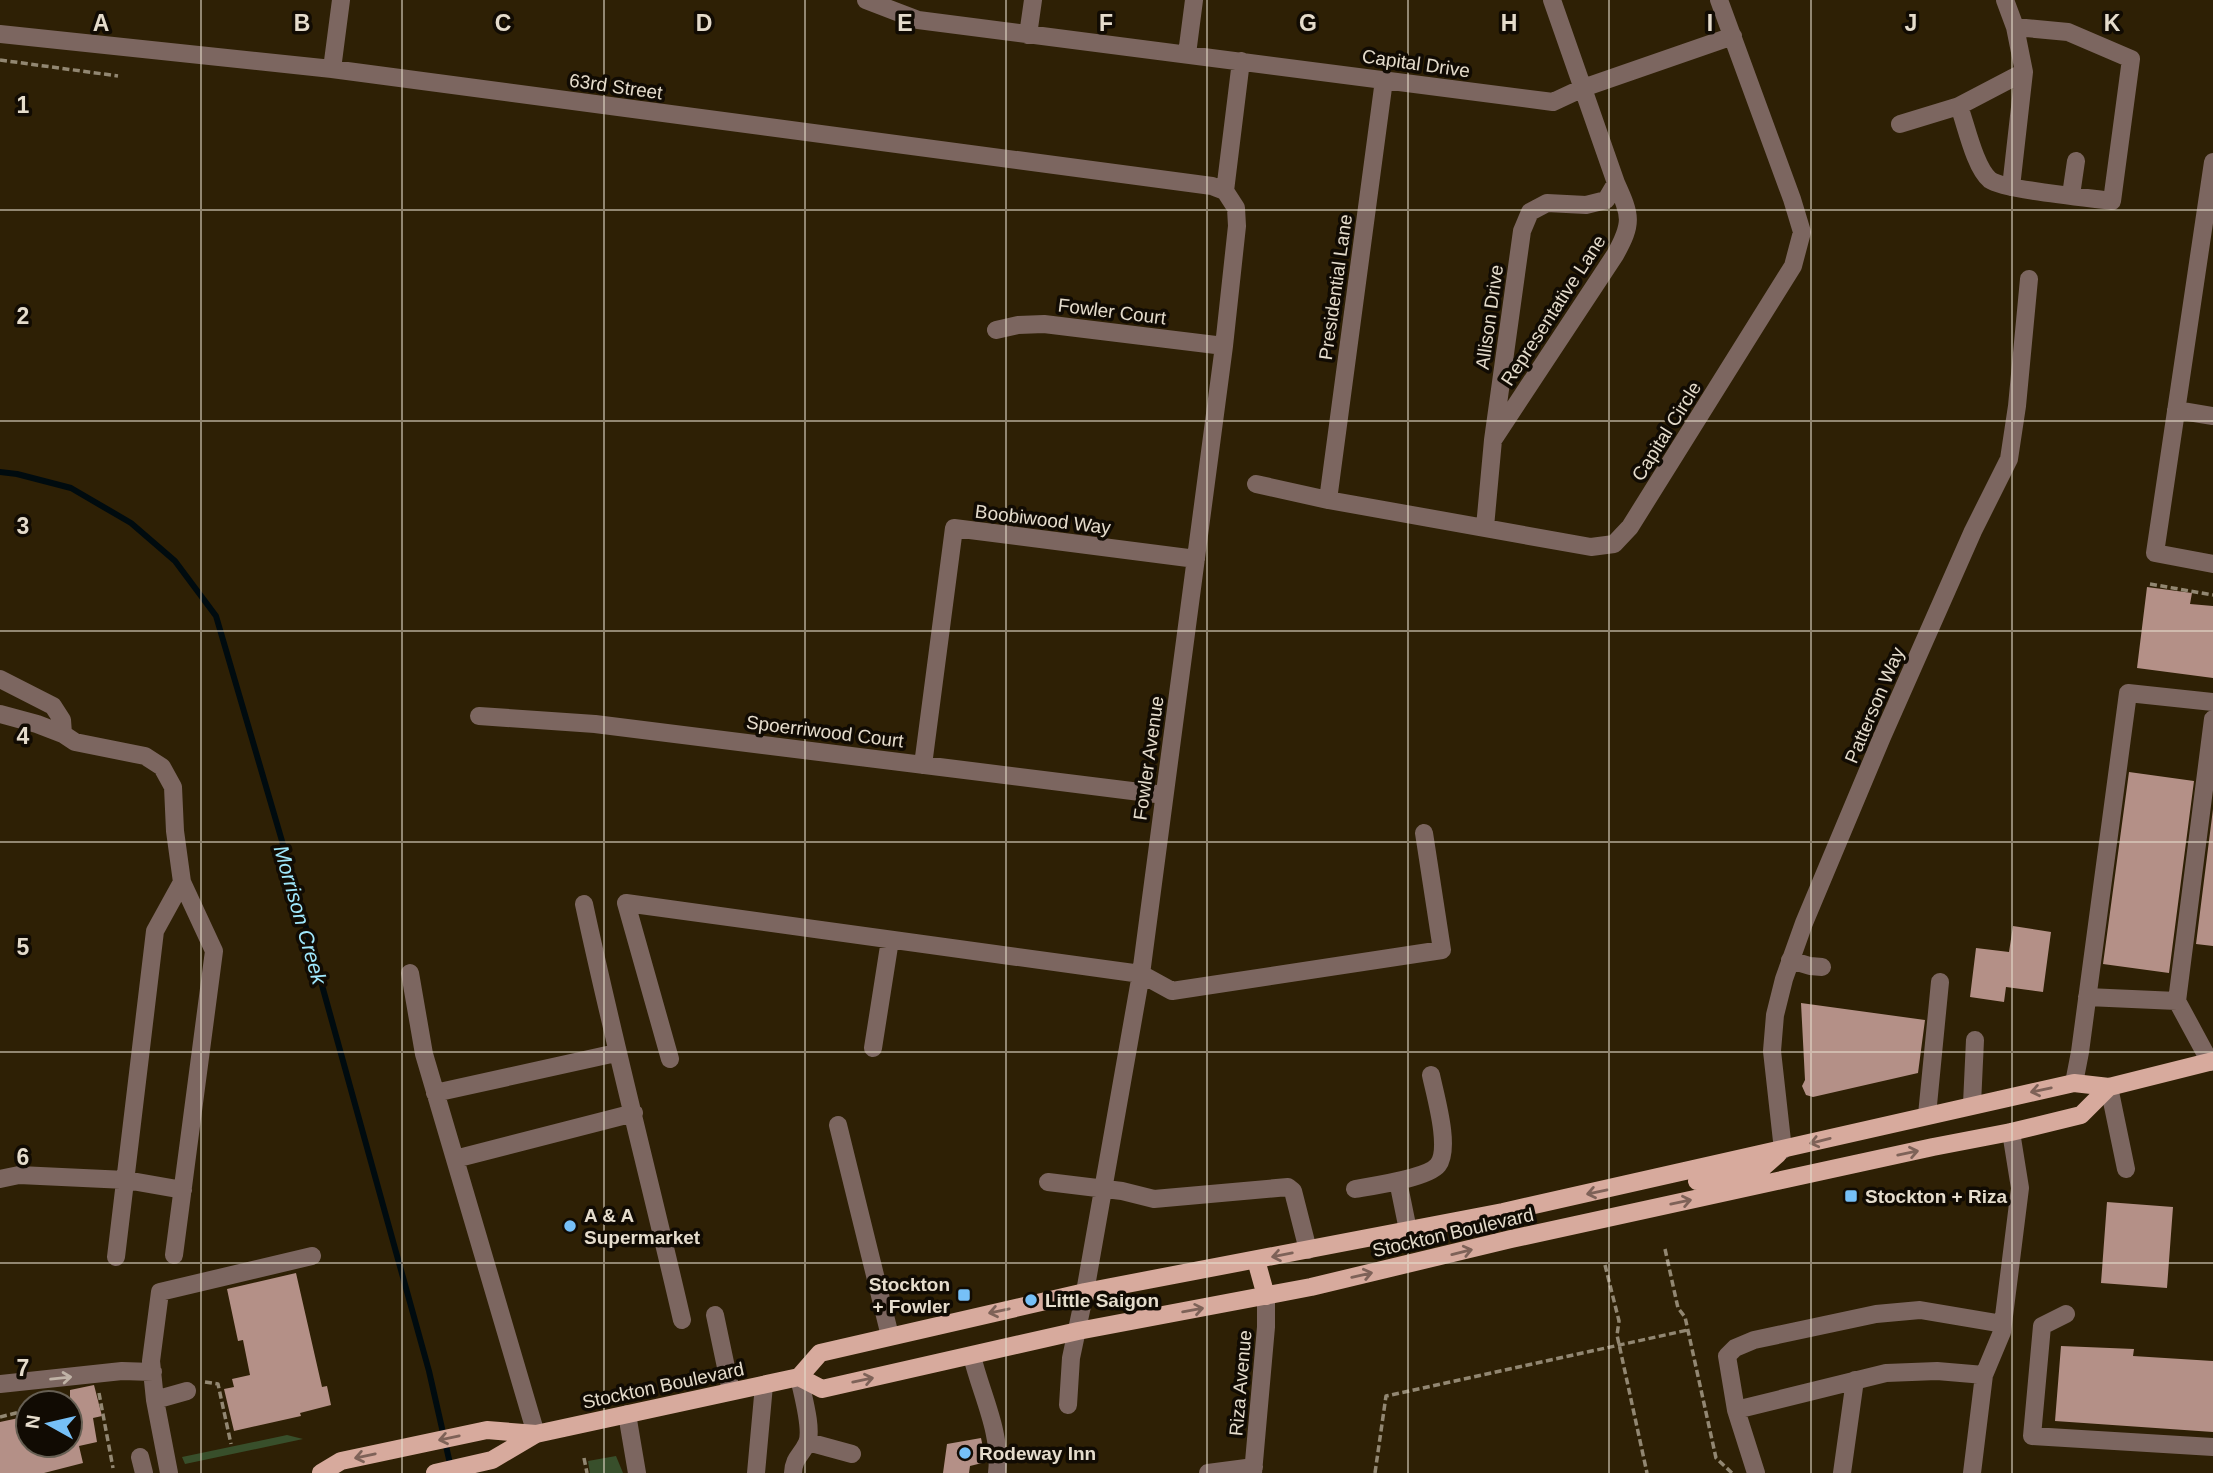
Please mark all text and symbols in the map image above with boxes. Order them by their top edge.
text: A [93,10,109,36]
text: B [294,10,310,36]
text: C [495,10,511,36]
text: D [696,10,712,36]
text: E [897,10,913,36]
text: F [1099,10,1113,36]
text: G [1299,10,1317,36]
text: H [1501,10,1517,36]
text: I [1707,10,1713,36]
text: J [1905,10,1917,36]
text: K [2104,10,2121,36]
street label: Capital Drive [1361,46,1471,81]
street label: 63rd Street [568,70,665,104]
text: 1 [17,92,30,118]
street label: Presidential Lane [1315,213,1356,361]
street label: Representative Lane [1497,231,1610,390]
street label: Allison Drive [1472,263,1507,371]
street label: Fowler Court [1057,294,1168,329]
text: 2 [17,303,29,329]
street label: Capital Circle [1628,378,1705,485]
street label: Boobiwood Way [974,501,1112,538]
text: 3 [17,513,29,539]
street label: Patterson Way [1841,644,1909,766]
street label: Fowler Avenue [1129,695,1168,822]
street label: Spoerriwood Court [745,711,906,752]
text: 4 [17,723,30,749]
water label: Morrison Creek [270,843,332,988]
text: 5 [17,934,30,960]
one-way arrow [2030,1083,2053,1097]
one-way arrow [1809,1135,1832,1148]
text: 6 [17,1144,29,1170]
one-way arrow [1896,1145,1919,1159]
one-way arrow [1586,1185,1609,1199]
place label: Stockton + Riza [1865,1186,2007,1207]
marker: Stockton + Riza [1843,1188,1859,1204]
one-way arrow [1669,1195,1692,1209]
street label: Stockton Boulevard [1370,1204,1536,1261]
place label: A & A Supermarket [584,1205,701,1248]
marker: A & A Supermarket [562,1218,578,1234]
one-way arrow [1450,1244,1473,1258]
one-way arrow [1271,1249,1294,1262]
one-way arrow [1350,1268,1373,1282]
place label: Stockton + Fowler [869,1274,951,1317]
marker: Stockton + Fowler [956,1287,972,1303]
place label: Little Saigon [1045,1290,1159,1311]
marker: Little Saigon [1023,1292,1039,1308]
one-way arrow [1181,1302,1204,1316]
one-way arrow [988,1305,1011,1319]
street label: Riza Avenue [1225,1329,1256,1437]
text: 7 [17,1355,29,1381]
street label: Stockton Boulevard [580,1358,746,1413]
one-way arrow [49,1371,72,1384]
one-way arrow [851,1372,874,1386]
north arrow [14,1389,84,1459]
text: N [21,1413,44,1430]
one-way arrow [438,1432,461,1446]
place label: Rodeway Inn [979,1443,1096,1464]
marker: Rodeway Inn [957,1445,973,1461]
one-way arrow [354,1449,377,1463]

